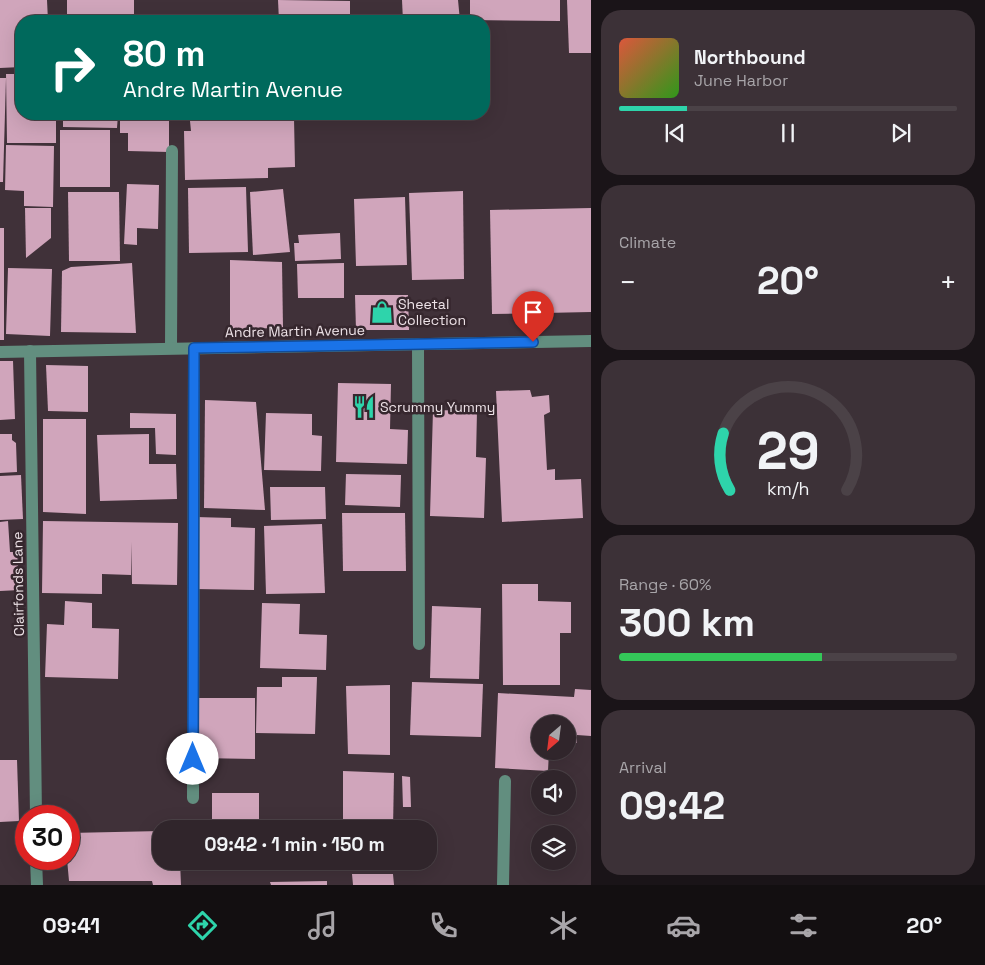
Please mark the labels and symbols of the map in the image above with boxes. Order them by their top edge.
pin [512,291,554,342]
place label: Sheetal Collection [398,295,466,329]
shop icon: Sheetal Collection [369,299,395,325]
street label: Andre Martin Avenue [225,321,365,341]
restaurant icon: Scrummy Yummy [351,394,377,420]
place label: Scrummy Yummy [380,398,495,416]
street label: Clairfonds Lane [8,531,28,637]
north arrow [531,715,576,760]
position arrow [166,732,218,784]
speed limit sign: 30 [15,805,80,870]

